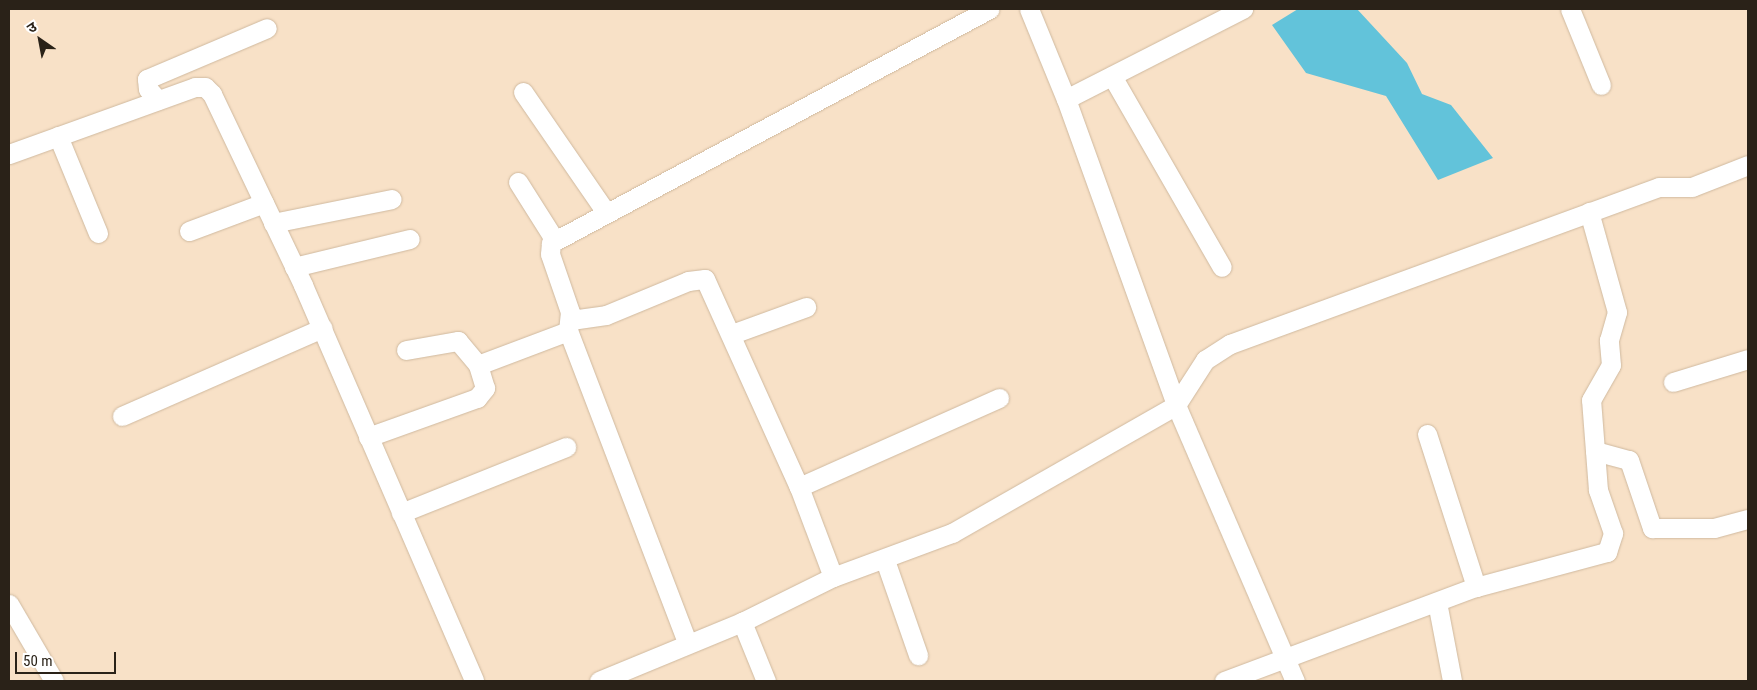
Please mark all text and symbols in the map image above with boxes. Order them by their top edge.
north arrow [15,15,65,65]
text: उ [24,18,40,36]
scale bar [18,642,119,674]
text: 50 m [23,652,53,670]

